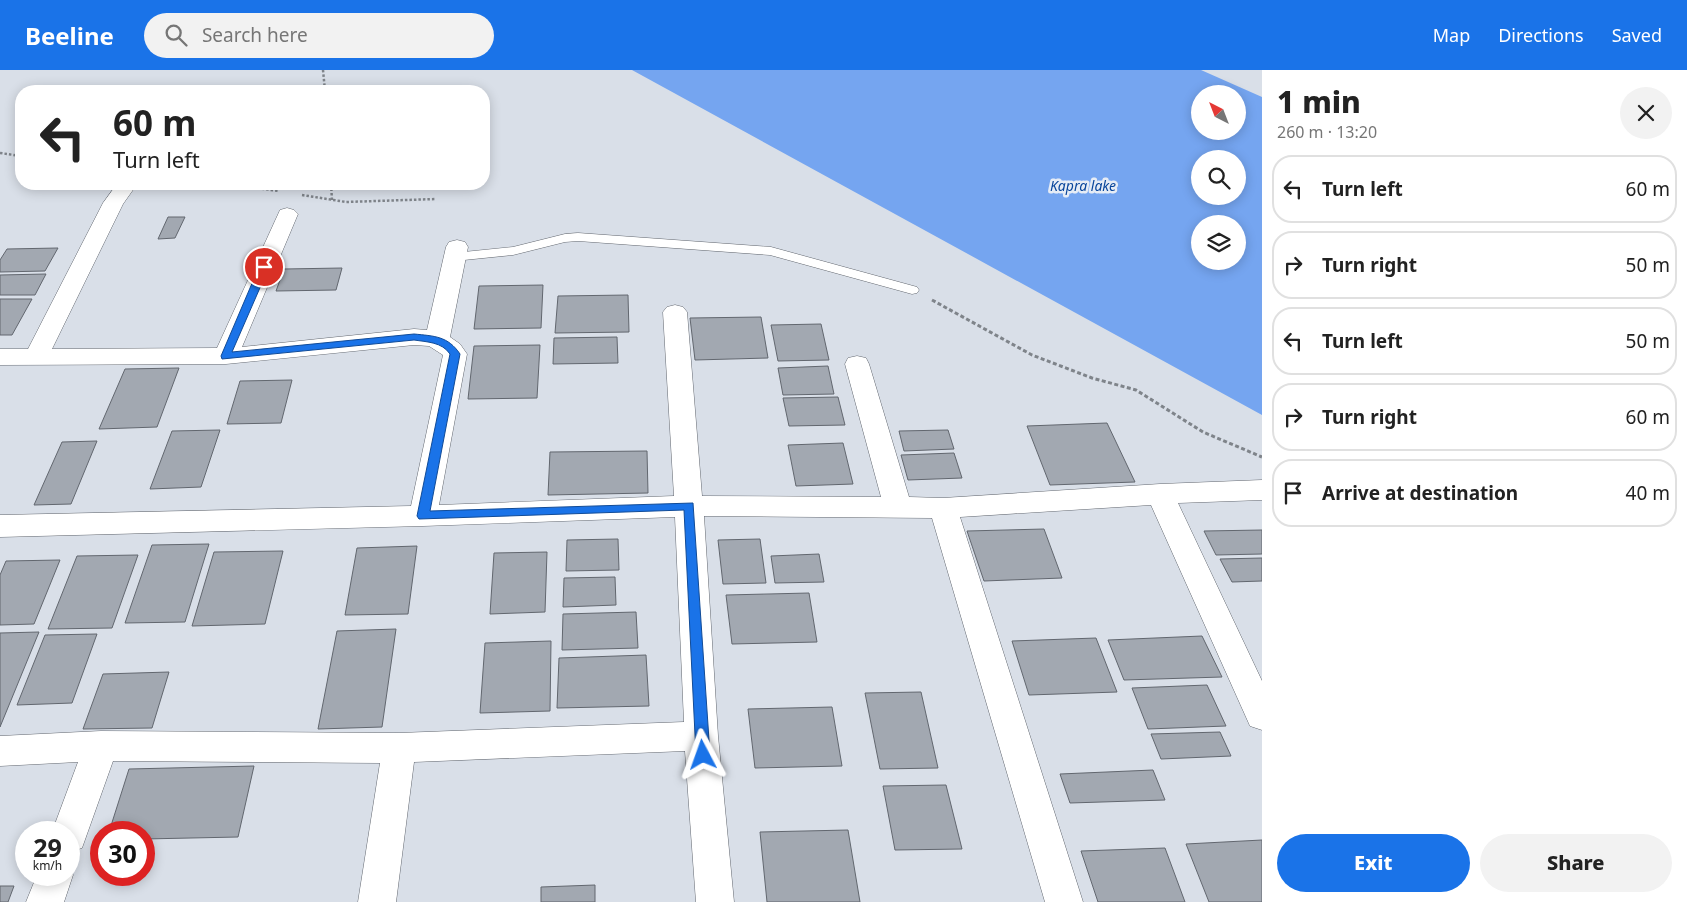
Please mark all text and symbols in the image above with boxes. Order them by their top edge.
search box [144,13,494,58]
text: Beeline [25,19,114,52]
icon: search [162,21,190,49]
text: Search here [202,22,308,48]
text: Map [1433,23,1470,47]
text: Directions [1498,23,1584,47]
text: Saved [1612,23,1662,47]
text: 1 min [1277,81,1361,122]
north arrow [1191,85,1246,140]
map controls [1191,85,1246,270]
button: close [1620,87,1672,139]
text: 60 m [113,99,196,146]
icon: left [30,105,95,170]
text: 260 m · 13:20 [1277,121,1377,143]
text: Turn left [113,144,200,174]
button: search [1191,150,1246,205]
icon: left [1279,175,1307,203]
water label: Kapra lake [1050,176,1116,195]
text: Turn left [1322,176,1403,202]
text: 60 m [1626,176,1670,202]
button: layers [1191,215,1246,270]
pin [243,246,285,288]
icon: right [1279,251,1307,279]
text: Turn right [1322,252,1417,278]
text: 50 m [1626,252,1670,278]
icon: arrive [250,253,278,281]
icon: left [1279,327,1307,355]
text: Turn left [1322,328,1403,354]
text: 50 m [1626,328,1670,354]
icon: right [1279,403,1307,431]
text: Turn right [1322,404,1417,430]
text: 60 m [1626,404,1670,430]
icon: arrive [1279,479,1307,507]
text: Arrive at destination [1322,480,1518,506]
text: 40 m [1626,480,1670,506]
position arrow [676,728,728,780]
speed limit sign: 30 [90,821,155,886]
text: 29 [33,830,62,864]
button: Exit [1277,834,1470,892]
button: Share [1480,834,1672,892]
text: km/h [33,857,62,874]

